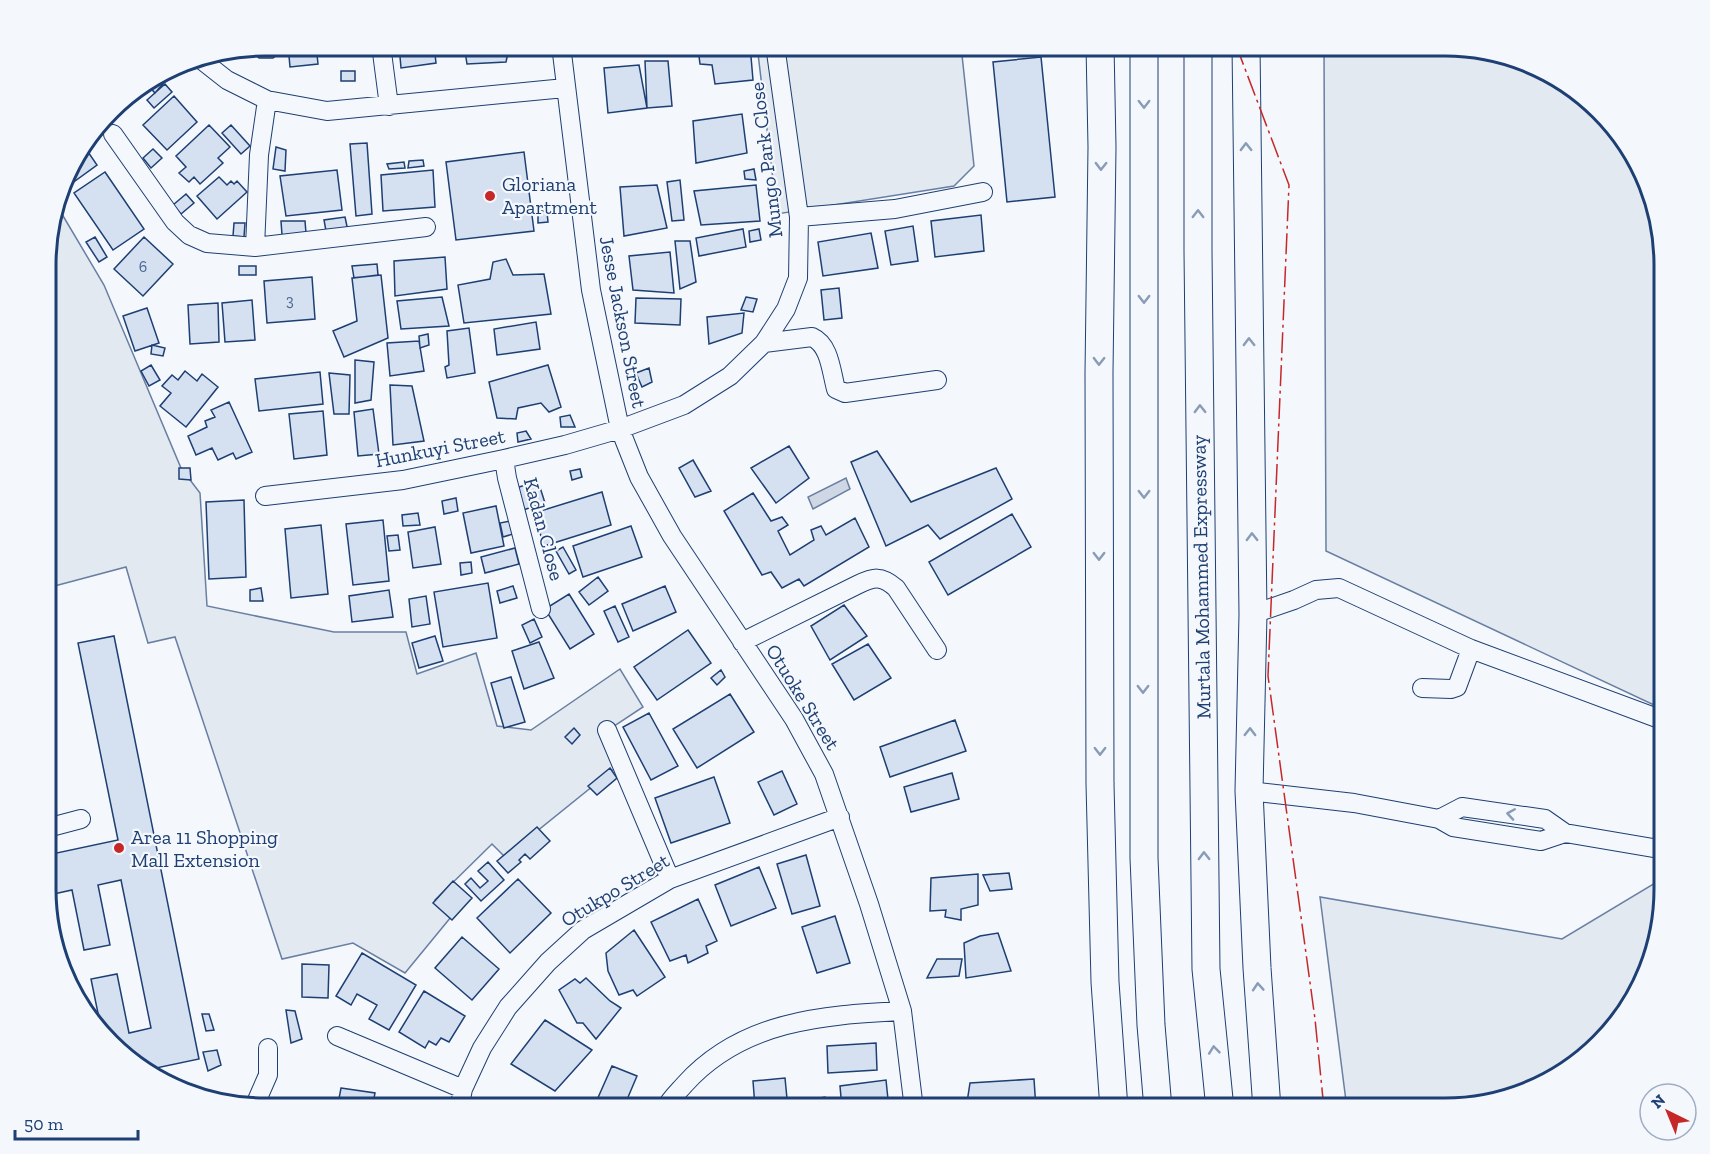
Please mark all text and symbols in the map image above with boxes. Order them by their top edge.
street label: Mungo Park Close [745,81,787,239]
one-way arrow [1138,99,1150,108]
one-way arrow [1240,143,1252,152]
one-way arrow [1095,162,1108,171]
place label: Gloriana Apartment [502,172,597,219]
marker: Gloriana Apartment [483,189,497,203]
one-way arrow [1192,209,1204,218]
street label: Jesse Jackson Street [595,234,652,411]
house number: 6 [139,257,147,276]
house number: 3 [286,291,294,310]
one-way arrow [1138,294,1150,303]
one-way arrow [1243,338,1255,347]
one-way arrow [1093,357,1105,366]
one-way arrow [1194,404,1206,413]
street label: Hunkuyi Street [373,424,508,472]
street label: Murtala Mohammed Expressway [1187,434,1215,719]
street label: Kadan Close [519,475,569,583]
one-way arrow [1138,489,1150,498]
one-way arrow [1246,533,1258,542]
one-way arrow [1093,552,1105,561]
street label: Otuoke Street [761,640,845,755]
one-way arrow [1137,684,1149,693]
one-way arrow [1244,728,1256,737]
one-way arrow [1094,747,1106,756]
one-way arrow [1506,809,1516,821]
place label: Area 11 Shopping Mall Extension [131,825,278,872]
marker: Area 11 Shopping Mall Extension [112,841,126,855]
street label: Otukpo Street [556,848,674,932]
one-way arrow [1198,851,1210,860]
one-way arrow [1252,983,1265,992]
one-way arrow [1208,1046,1221,1055]
north arrow [1638,1082,1698,1142]
text: N [1647,1090,1669,1112]
scale bar [15,1103,138,1141]
text: 50 m [24,1113,64,1135]

